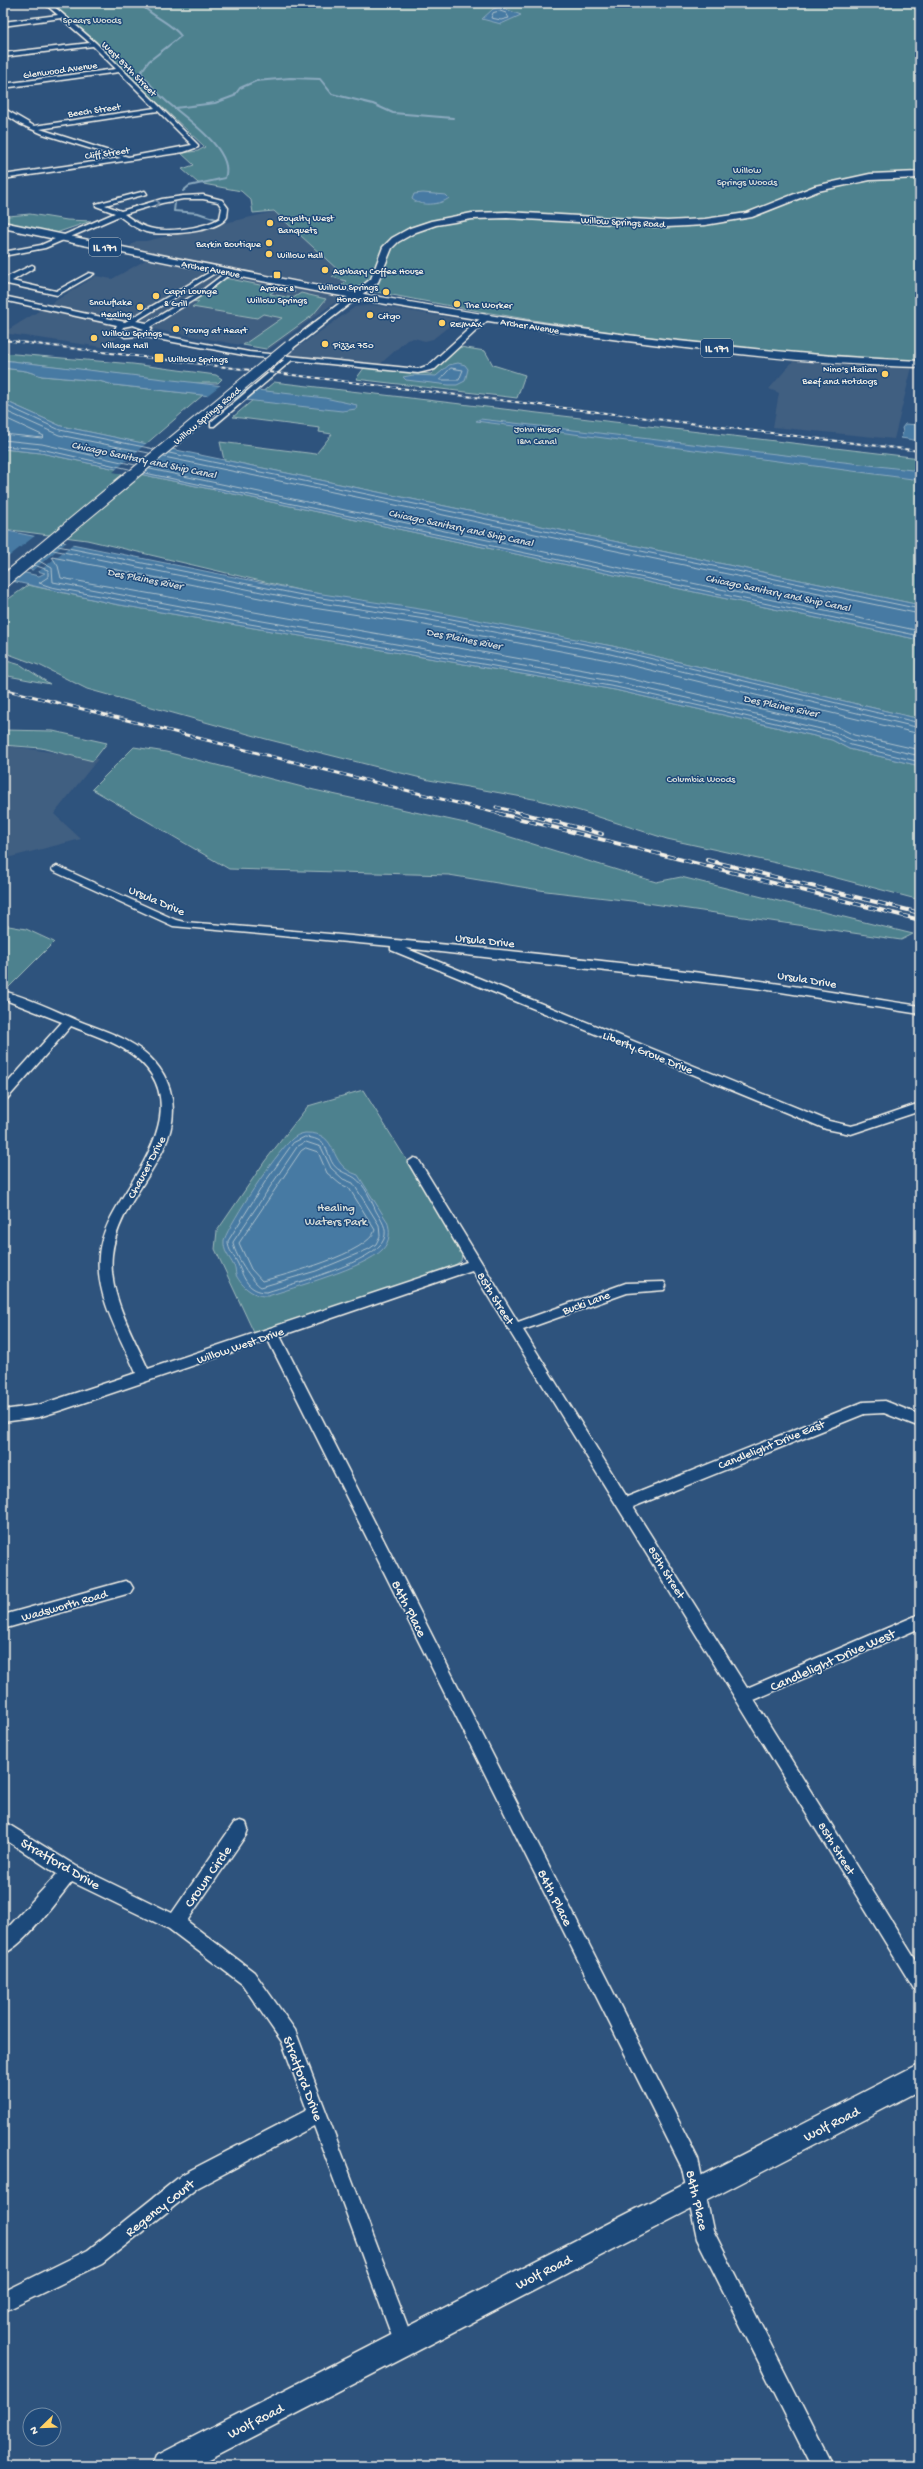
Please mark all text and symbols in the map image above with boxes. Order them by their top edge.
park label: Spears Woods [63,15,121,27]
street label: West 87th Street [99,39,159,100]
street label: Glenwood Avenue [22,60,99,82]
street label: Beech Street [66,101,122,121]
street label: Cliff Street [84,145,131,163]
park label: Willow Springs Woods [717,165,777,189]
one-way arrow [154,199,160,208]
place label: Royalty West Banquets [277,213,335,237]
street label: Willow Springs Road [581,215,666,231]
marker: Royalty West Banquets [265,218,275,228]
road number: IL 171 [89,238,121,256]
marker: Barkin Boutique [264,238,274,248]
place label: Barkin Boutique [195,239,262,251]
marker: Willow Hall [264,249,274,259]
place label: Willow Hall [277,250,323,262]
street label: Archer Avenue [180,258,242,282]
marker: Ashbary Coffee House [320,265,330,275]
place label: Ashbary Coffee House [333,266,424,278]
marker: Archer & Willow Springs [272,270,282,280]
place label: Willow Springs Honor Roll [318,282,378,306]
place label: Archer & Willow Springs [247,283,307,307]
place label: Capri Lounge & Grill [164,286,218,310]
marker: Willow Springs Honor Roll [381,287,391,297]
marker: Capri Lounge & Grill [151,291,161,301]
place label: Snowflake Healing [89,297,133,321]
marker: The Worker [452,299,462,309]
place label: The Worker [464,300,514,312]
marker: Snowflake Healing [135,302,145,312]
marker: Citgo [365,310,375,320]
place label: Citgo [378,311,401,323]
street label: Archer Avenue [499,316,561,338]
marker: RE/MAX [437,318,447,328]
place label: RE/MAX [450,319,483,331]
marker: Young at Heart [171,324,181,334]
place label: Young at Heart [183,325,248,337]
place label: Willow Springs Village Hall [101,328,162,352]
marker: Willow Springs Village Hall [89,333,99,343]
marker: Pizza 750 [320,339,330,349]
road number: IL 171 [701,339,733,357]
place label: Pizza 750 [332,340,374,352]
marker: Willow Springs [153,352,165,364]
place label: Willow Springs [168,354,228,366]
place label: Nino's Italian Beef and Hotdogs [801,364,877,388]
marker: Nino's Italian Beef and Hotdogs [880,369,890,379]
street label: Willow Springs Road [171,384,244,448]
park label: John Husar I&M Canal [514,424,562,448]
water label: Chicago Sanitary and Ship Canal [70,440,218,482]
water label: Chicago Sanitary and Ship Canal [387,508,535,550]
water label: Des Plaines River [106,567,185,594]
water label: Chicago Sanitary and Ship Canal [704,573,852,615]
water label: Des Plaines River [425,627,504,654]
water label: Des Plaines River [742,693,821,721]
park label: Columbia Woods [667,774,736,786]
street label: Ursula Drive [126,884,187,920]
street label: Ursula Drive [454,932,516,952]
street label: Ursula Drive [776,969,838,993]
street label: Liberty Grove Drive [600,1029,695,1079]
street label: Chaucer Drive [125,1134,170,1202]
park label: Healing Waters Park [305,1202,369,1230]
street label: 85th Street [473,1270,516,1329]
street label: Bucki Lane [560,1289,613,1319]
street label: Willow West Drive [195,1325,287,1368]
street label: Candlelight Drive East [717,1418,828,1474]
street label: 85th Street [644,1544,687,1603]
street label: 84th Place [386,1578,430,1641]
street label: Wadsworth Road [20,1588,110,1626]
street label: Candlelight Drive West [768,1626,899,1697]
street label: 85th Street [814,1820,857,1879]
street label: Stratford Drive [17,1836,103,1895]
street label: Crown Circle [182,1843,237,1912]
street label: 84th Place [532,1867,576,1930]
street label: Stratford Drive [278,2034,326,2124]
street label: Wolf Road [801,2103,865,2147]
street label: 84th Place [680,2169,711,2233]
street label: Regency Court [122,2176,200,2241]
street label: Wolf Road [513,2251,577,2295]
street label: Wolf Road [225,2400,289,2444]
north arrow [22,2407,62,2447]
text: N [28,2424,42,2436]

